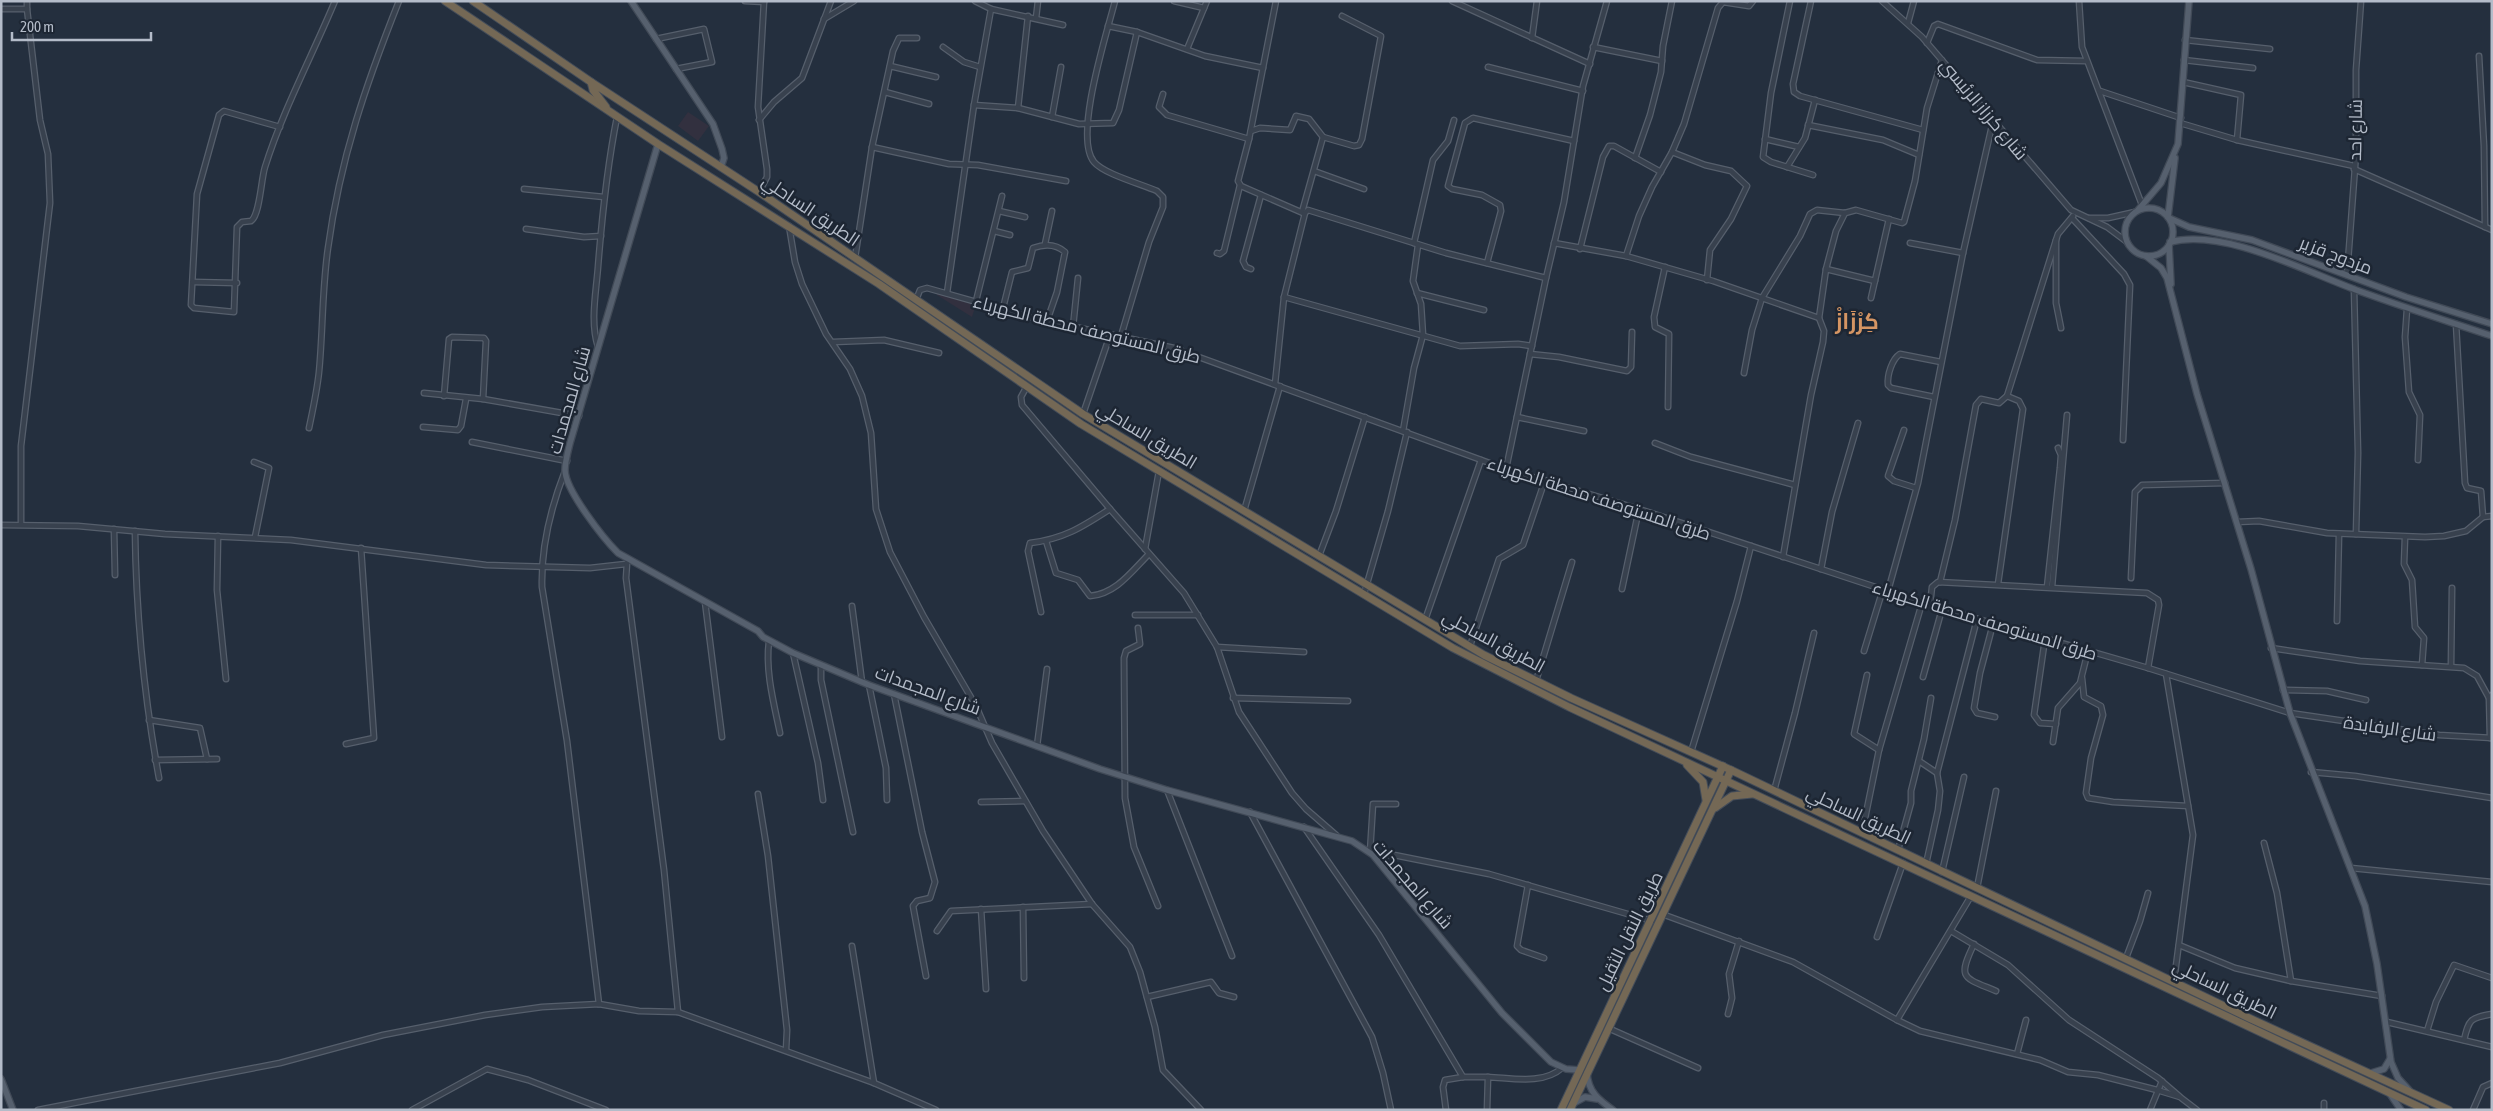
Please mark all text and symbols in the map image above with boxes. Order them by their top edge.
scale bar [12,10,151,42]
text: 200 m [20,18,54,35]
street label: شارع كرزاز الرئيسي [1933,54,2032,166]
street label: شارع احد [2344,99,2368,161]
street label: الطريق الساحلي [756,170,864,254]
street label: مزدوج قزير [2295,231,2375,280]
street label: طرق المستوصف محطة الكهرباء [971,291,1203,369]
district label: كِرْزَازْ [1834,307,1879,335]
street label: شارع المجمدات [544,344,596,457]
street label: الطريق الساحلي [1091,397,1201,477]
street label: طرق المستوصف محطة الكهرباء [1484,452,1713,546]
street label: طرق المستوصف محطة الكهرباء [1870,576,2100,666]
street label: الطريق الساحلي [1437,605,1549,680]
street label: شارع المجمدات [872,661,984,721]
street label: شارع الرفايدة [2342,711,2438,747]
street label: الطريق الساحلي [1802,782,1915,852]
street label: شارع المجمدات [1367,835,1457,934]
street label: طريق النقل الثقيل [1591,868,1669,995]
street label: الطريق الساحلي [2168,955,2280,1027]

